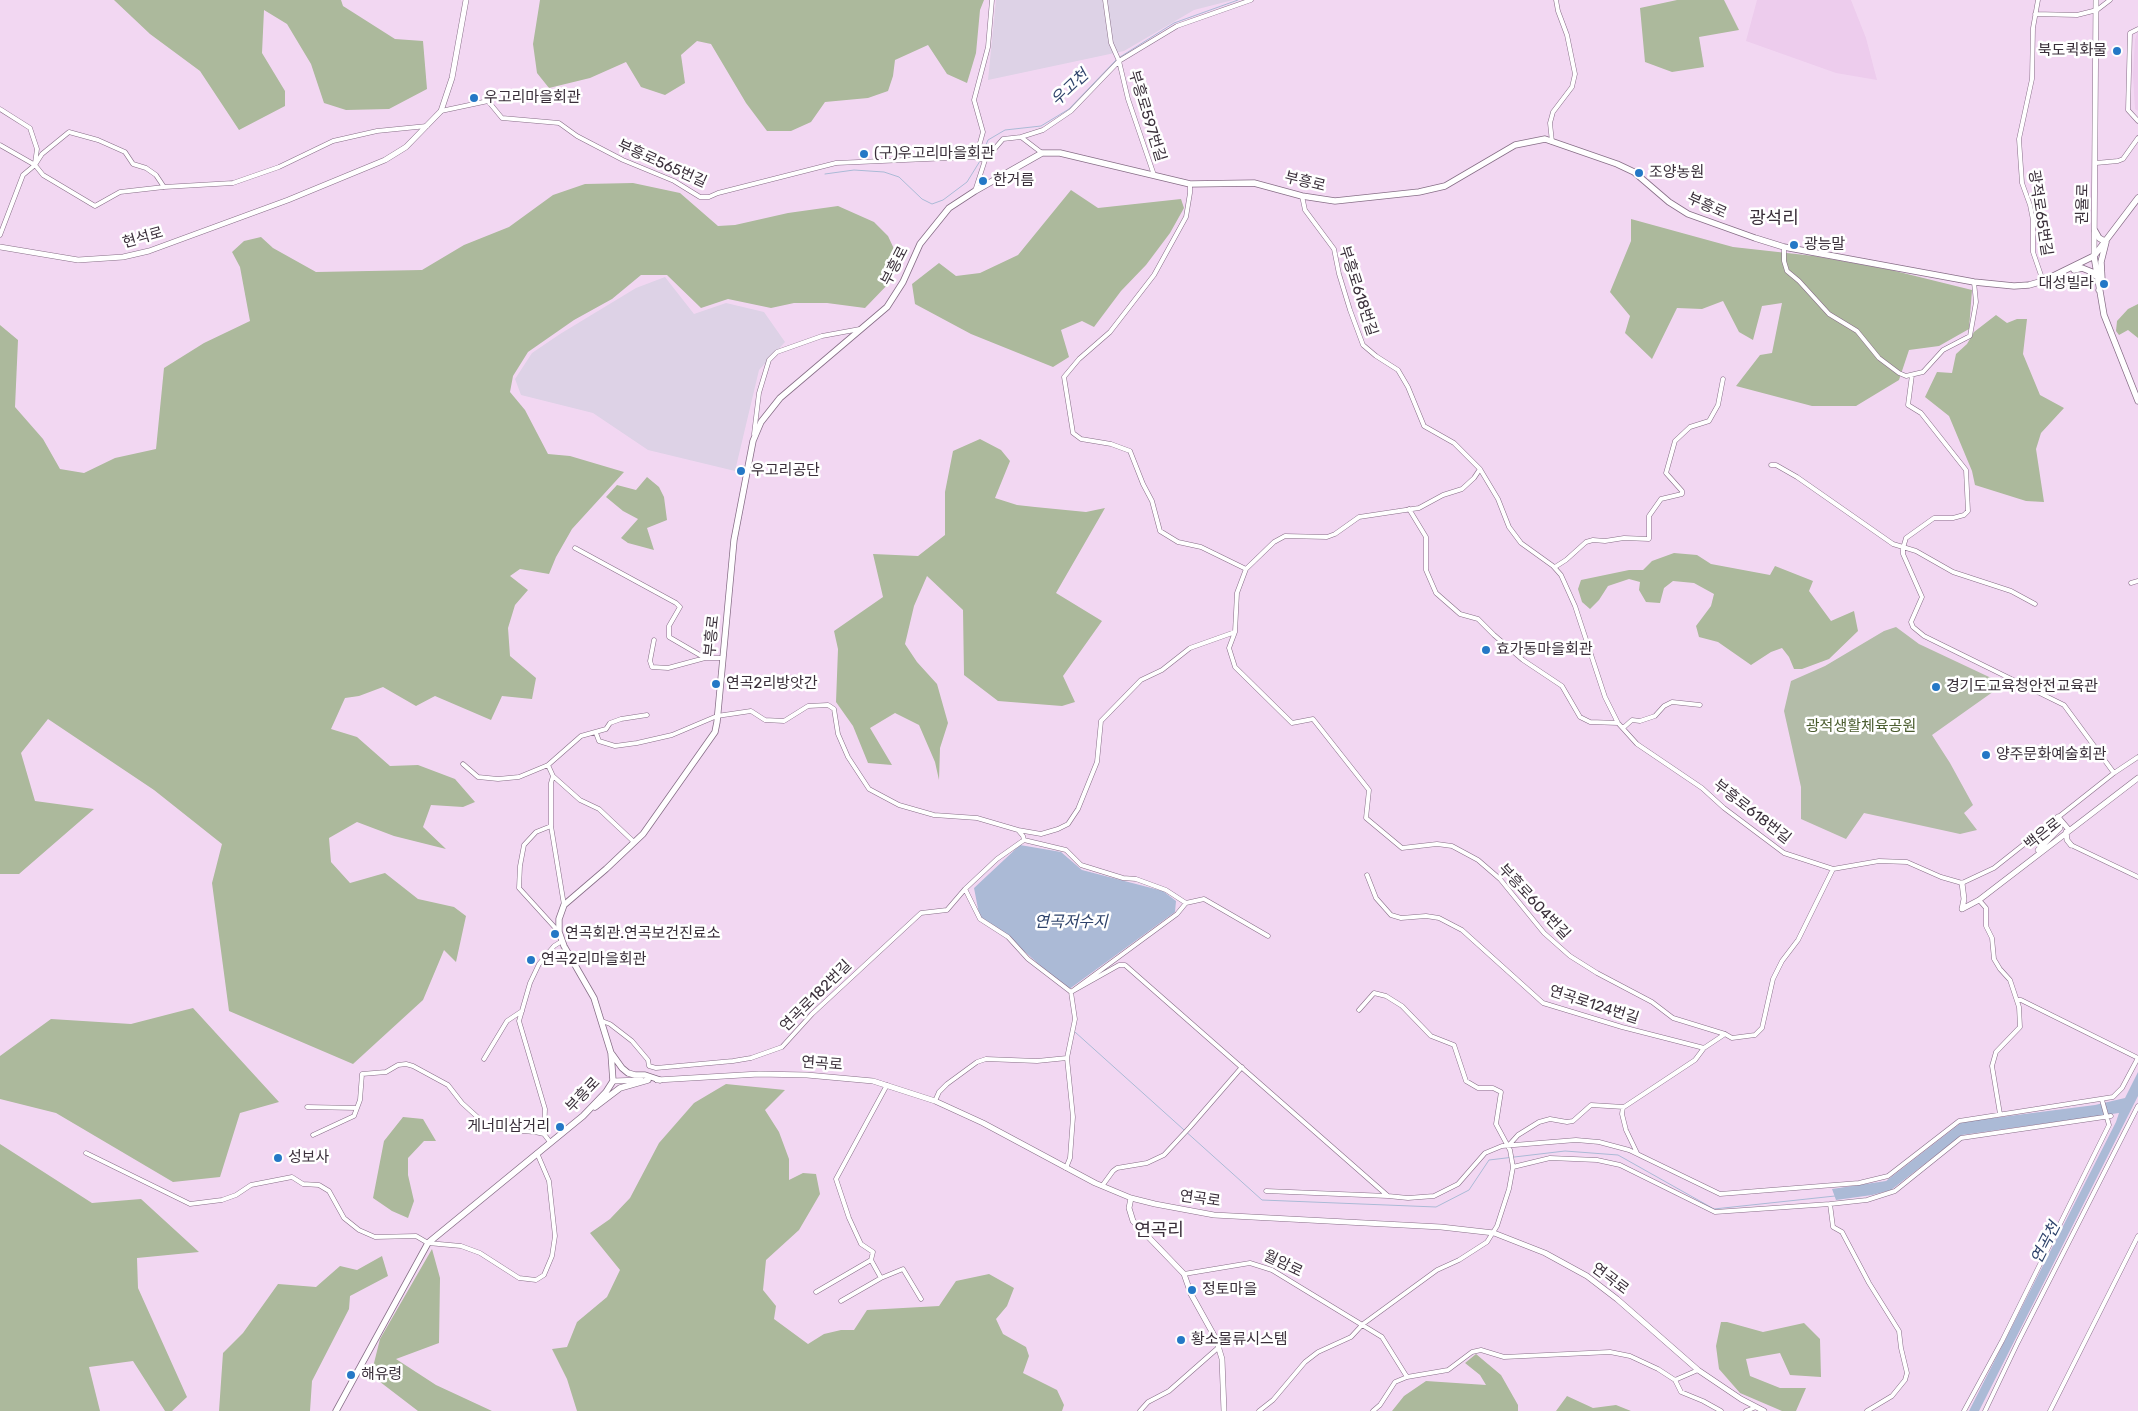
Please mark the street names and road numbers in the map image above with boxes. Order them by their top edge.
street label: 부흥로597번길 [1125,68,1169,164]
street label: 부흥로565번길 [615,136,709,192]
street label: 부흥로 [1283,168,1327,196]
street label: 광적로65번길 [2024,169,2056,257]
street label: 권율로 [2074,183,2092,225]
street label: 부흥로 [1684,189,1730,223]
street label: 현석로 [121,224,165,252]
street label: 부흥로 [878,243,912,289]
street label: 부흥로618번길 [1335,244,1381,338]
street label: 부흥로 [701,614,723,658]
street label: 부흥로618번길 [1710,776,1794,848]
street label: 백은로 [2021,814,2065,854]
street label: 부흥로604번길 [1494,860,1574,944]
street label: 연곡로182번길 [776,956,856,1036]
street label: 연곡로124번길 [1547,982,1641,1028]
street label: 연곡로 [801,1054,843,1074]
street label: 부흥로 [562,1074,604,1116]
street label: 연곡로 [1178,1187,1222,1211]
street label: 월암로 [1260,1247,1306,1281]
street label: 연곡로 [1588,1259,1632,1299]

